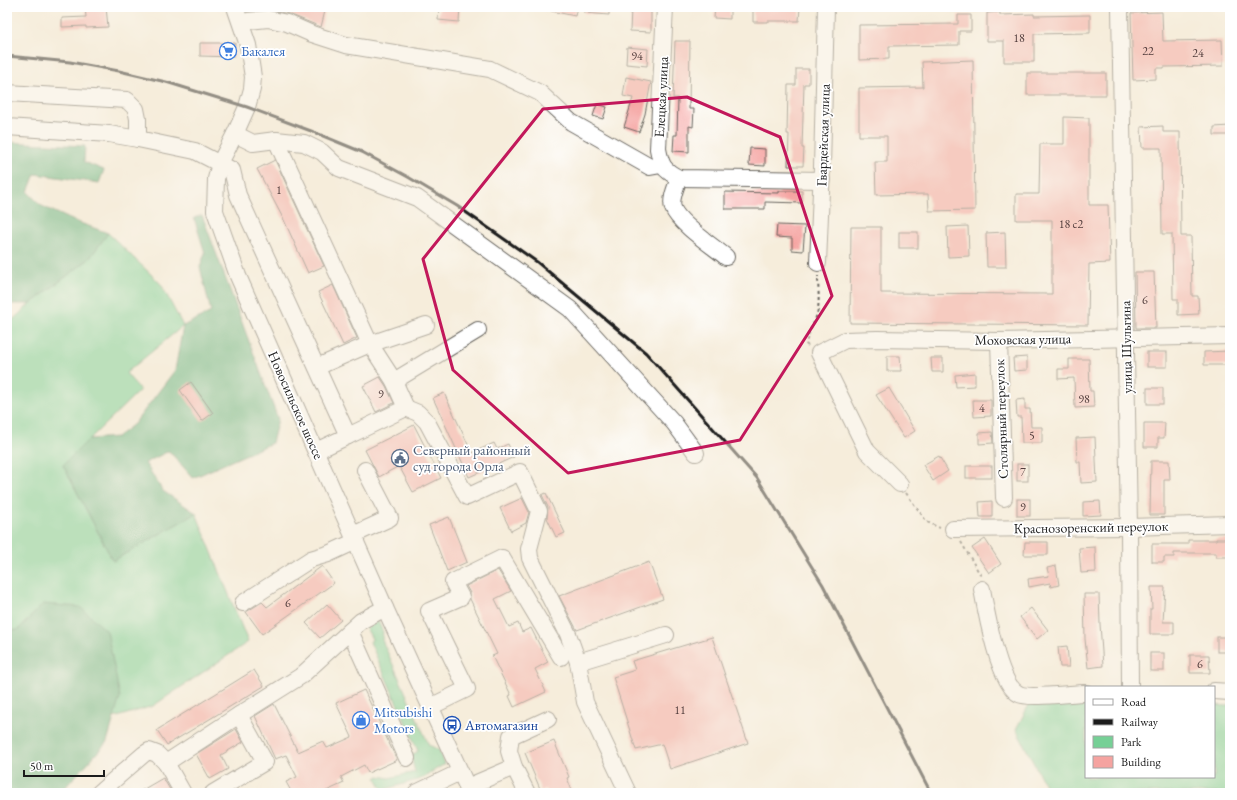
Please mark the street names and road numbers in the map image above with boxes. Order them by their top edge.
street label: Елецкая улица [650,56,672,138]
street label: Гвардейская улица [812,83,834,187]
street label: улица Шульгина [1116,300,1136,394]
street label: Моховская улица [975,329,1072,349]
street label: Новосильское шоссе [264,348,328,462]
street label: Столярный переулок [990,358,1012,479]
street label: Краснозоренский переулок [1013,517,1169,537]

